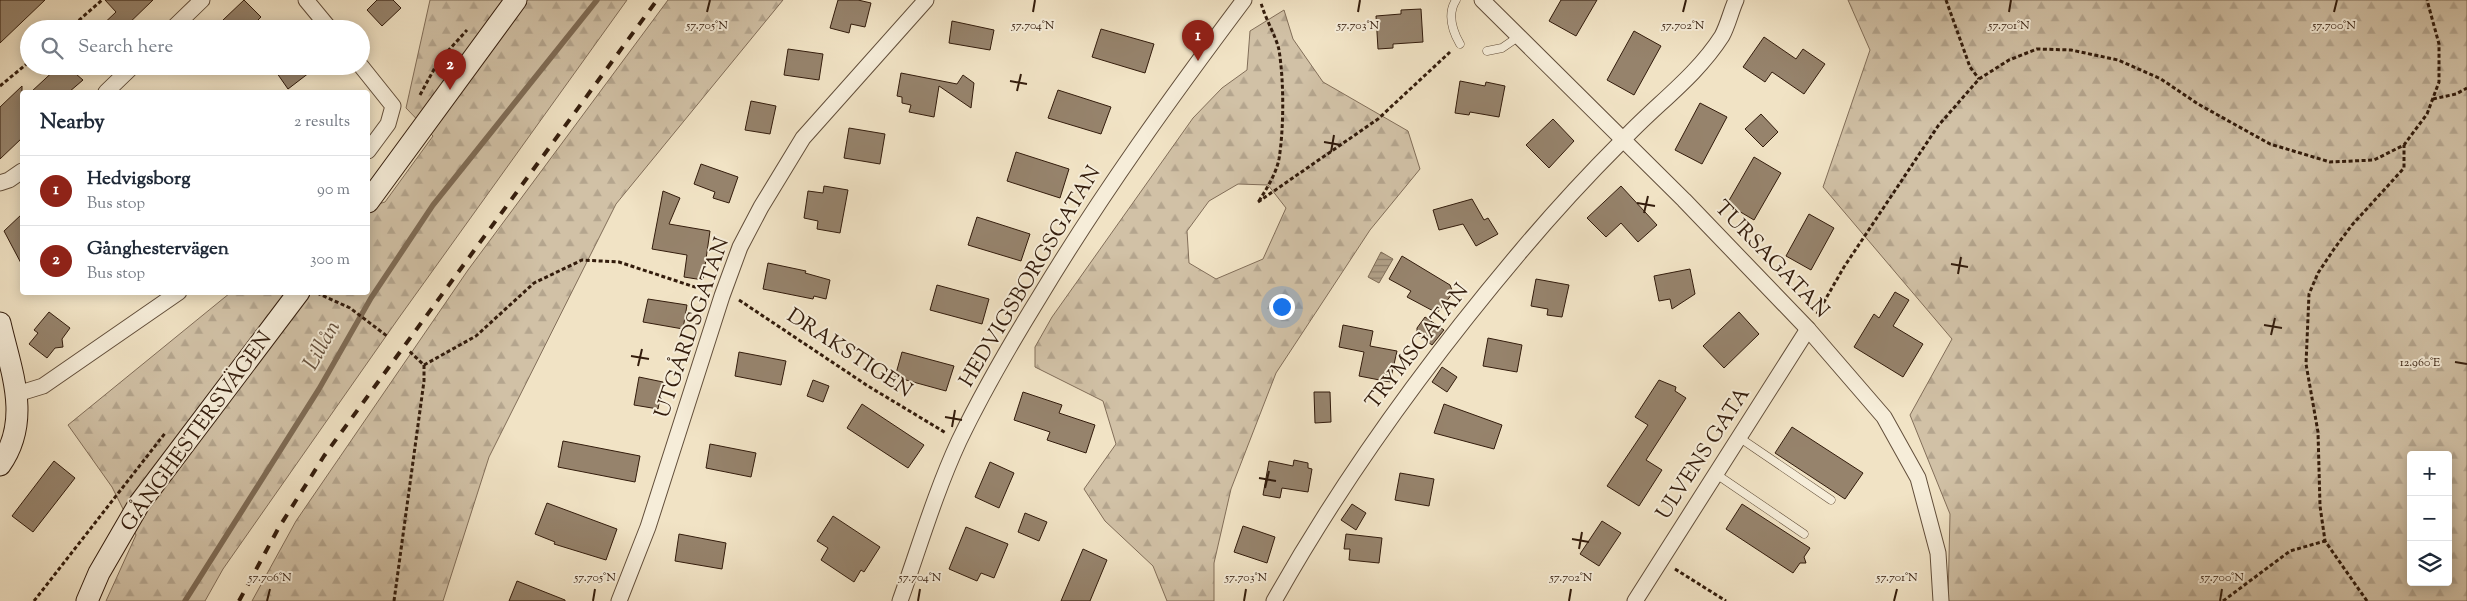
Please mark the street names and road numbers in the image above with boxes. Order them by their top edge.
street label: HEDVIGSBORGSGATAN [953,160,1109,393]
street label: TURSAGATAN [1707,194,1835,326]
street label: UTGÅRDSGATAN [648,233,738,422]
street label: TRYMSGATAN [1359,277,1477,416]
street label: DRAKSTIGEN [780,302,918,406]
street label: GÅNGHESTERSVÄGEN [114,326,280,538]
street label: ULVENS GATA [1650,382,1758,526]

